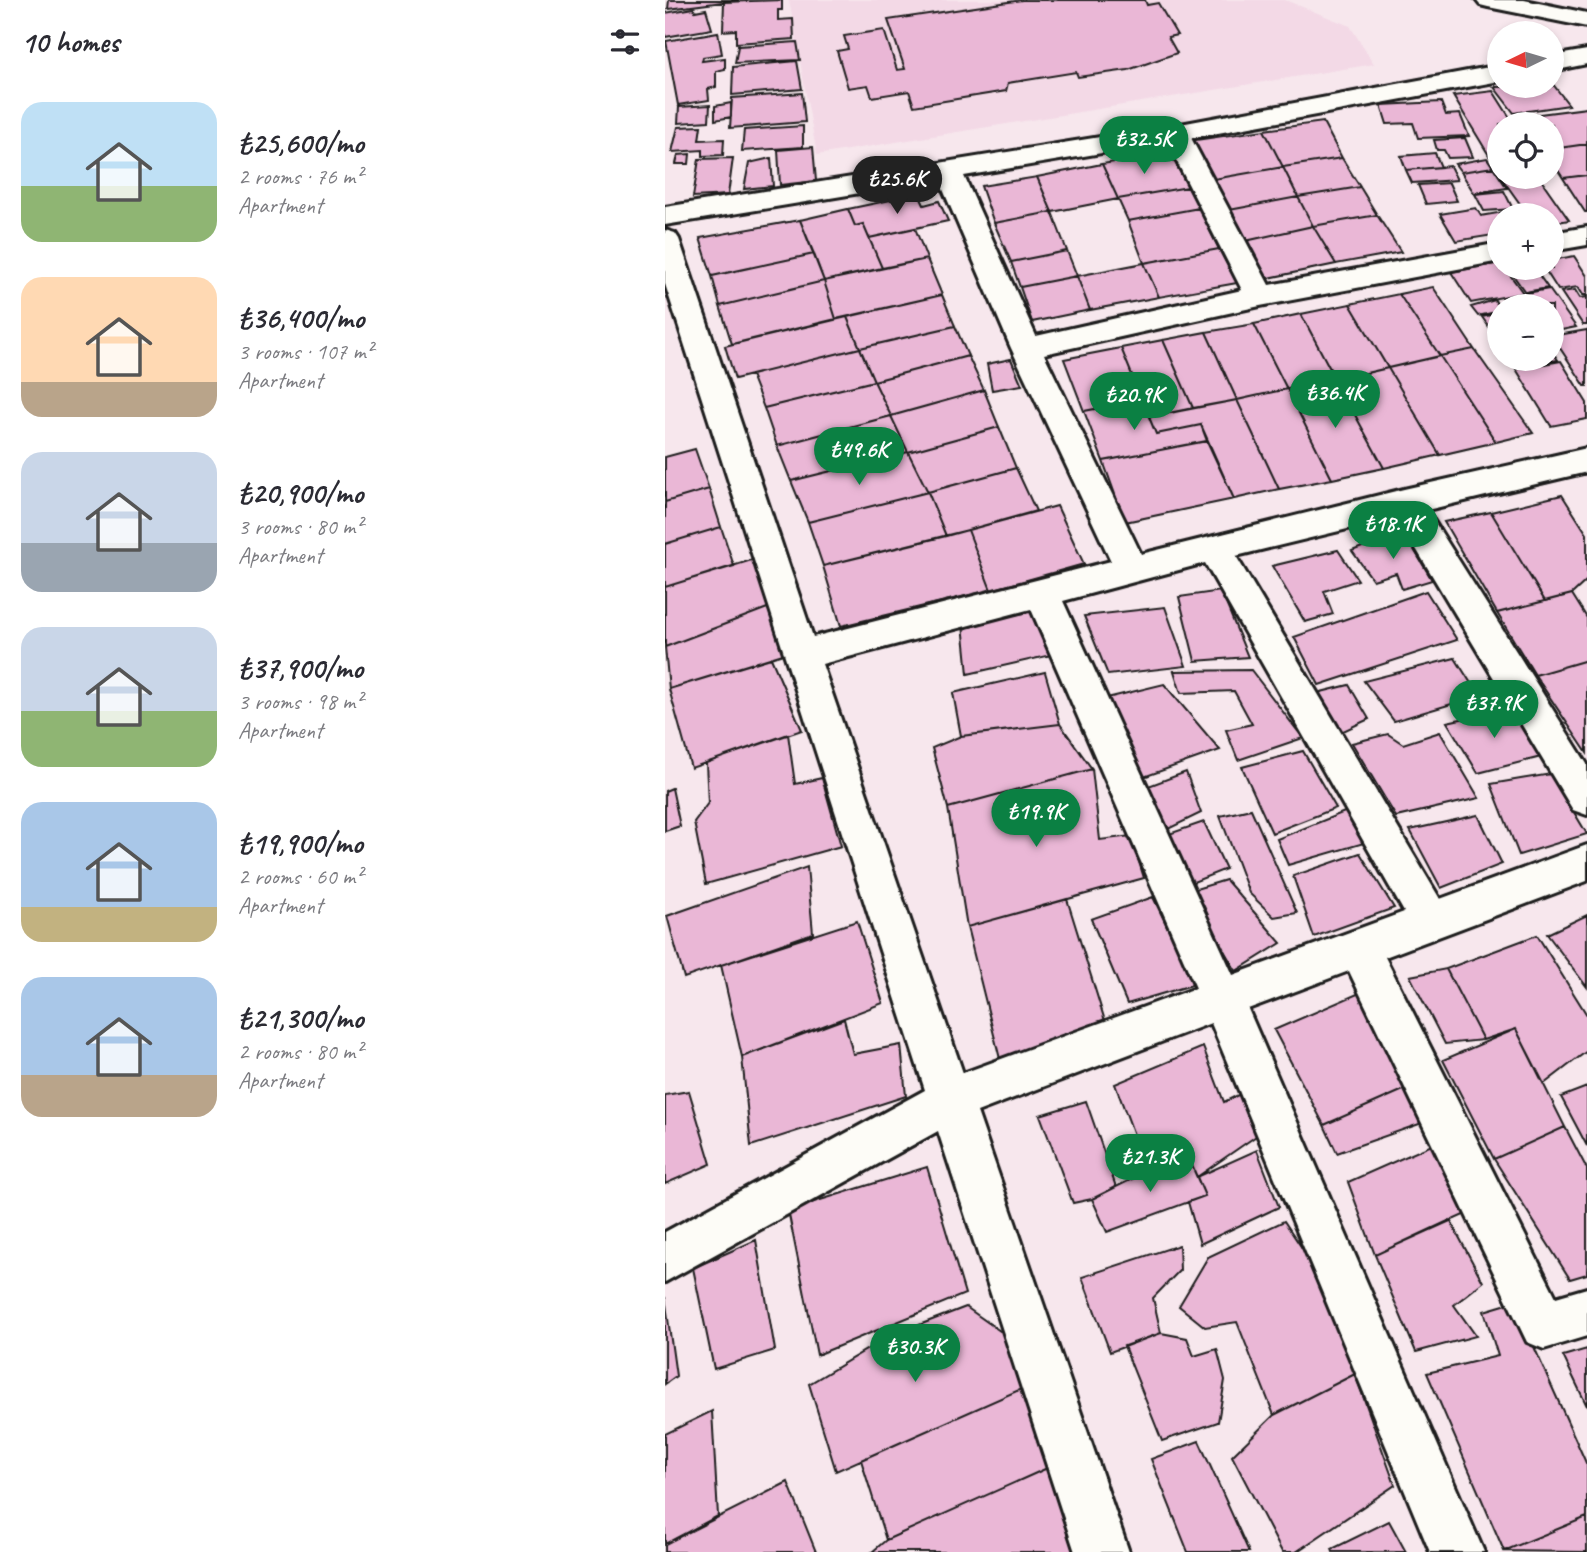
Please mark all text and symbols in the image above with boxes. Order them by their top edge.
north arrow [1487,21,1565,98]
map controls [1487,21,1564,371]
text: 10 homes [21,23,119,61]
icon: filters [606,23,644,61]
button: locate [1487,112,1564,189]
pin: ₺32.5K [1087,116,1201,176]
text: ₺25,600/mo [238,124,364,162]
text: ₺32.5K [1115,124,1173,153]
icon: home [77,130,161,214]
pin: ₺25.6K [840,156,954,216]
text: 2 rooms · 76 m² [238,162,362,191]
text: ₺25.6K [868,164,926,193]
text: Apartment [238,191,323,220]
button: + [1487,203,1564,280]
button: − [1487,294,1564,371]
text: ₺36,400/mo [238,299,364,337]
icon: home [77,305,161,389]
text: 3 rooms · 107 m² [238,337,373,366]
text: Apartment [238,366,323,395]
pin: ₺36.4K [1278,370,1392,430]
pin: ₺20.9K [1077,372,1191,432]
text: ₺36.4K [1306,378,1364,407]
text: ₺20.9K [1105,380,1163,409]
pin: ₺49.6K [802,428,916,487]
text: ₺49.6K [830,435,888,464]
text: ₺20,900/mo [238,474,363,512]
icon: home [77,480,161,564]
pin: ₺18.1K [1336,502,1450,561]
text: ₺18.1K [1364,509,1422,538]
text: 3 rooms · 80 m² [238,512,362,541]
text: Apartment [238,541,323,570]
text: ₺37,900/mo [238,649,363,687]
icon: home [77,655,161,739]
pin: ₺37.9K [1437,680,1551,740]
text: 3 rooms · 98 m² [238,687,362,716]
text: ₺37.9K [1465,688,1523,717]
text: Apartment [238,716,323,745]
pin: ₺19.9K [979,790,1093,849]
text: ₺19.9K [1007,797,1065,826]
text: ₺19,900/mo [238,824,363,862]
icon: home [77,830,161,914]
text: 2 rooms · 60 m² [238,862,362,891]
text: Apartment [238,891,323,920]
text: ₺21,300/mo [238,999,363,1037]
icon: home [77,1005,161,1089]
text: 2 rooms · 80 m² [238,1037,362,1066]
text: Apartment [238,1066,323,1095]
pin: ₺21.3K [1093,1134,1207,1194]
text: ₺21.3K [1121,1142,1179,1171]
pin: ₺30.3K [858,1324,972,1384]
text: ₺30.3K [886,1332,944,1361]

